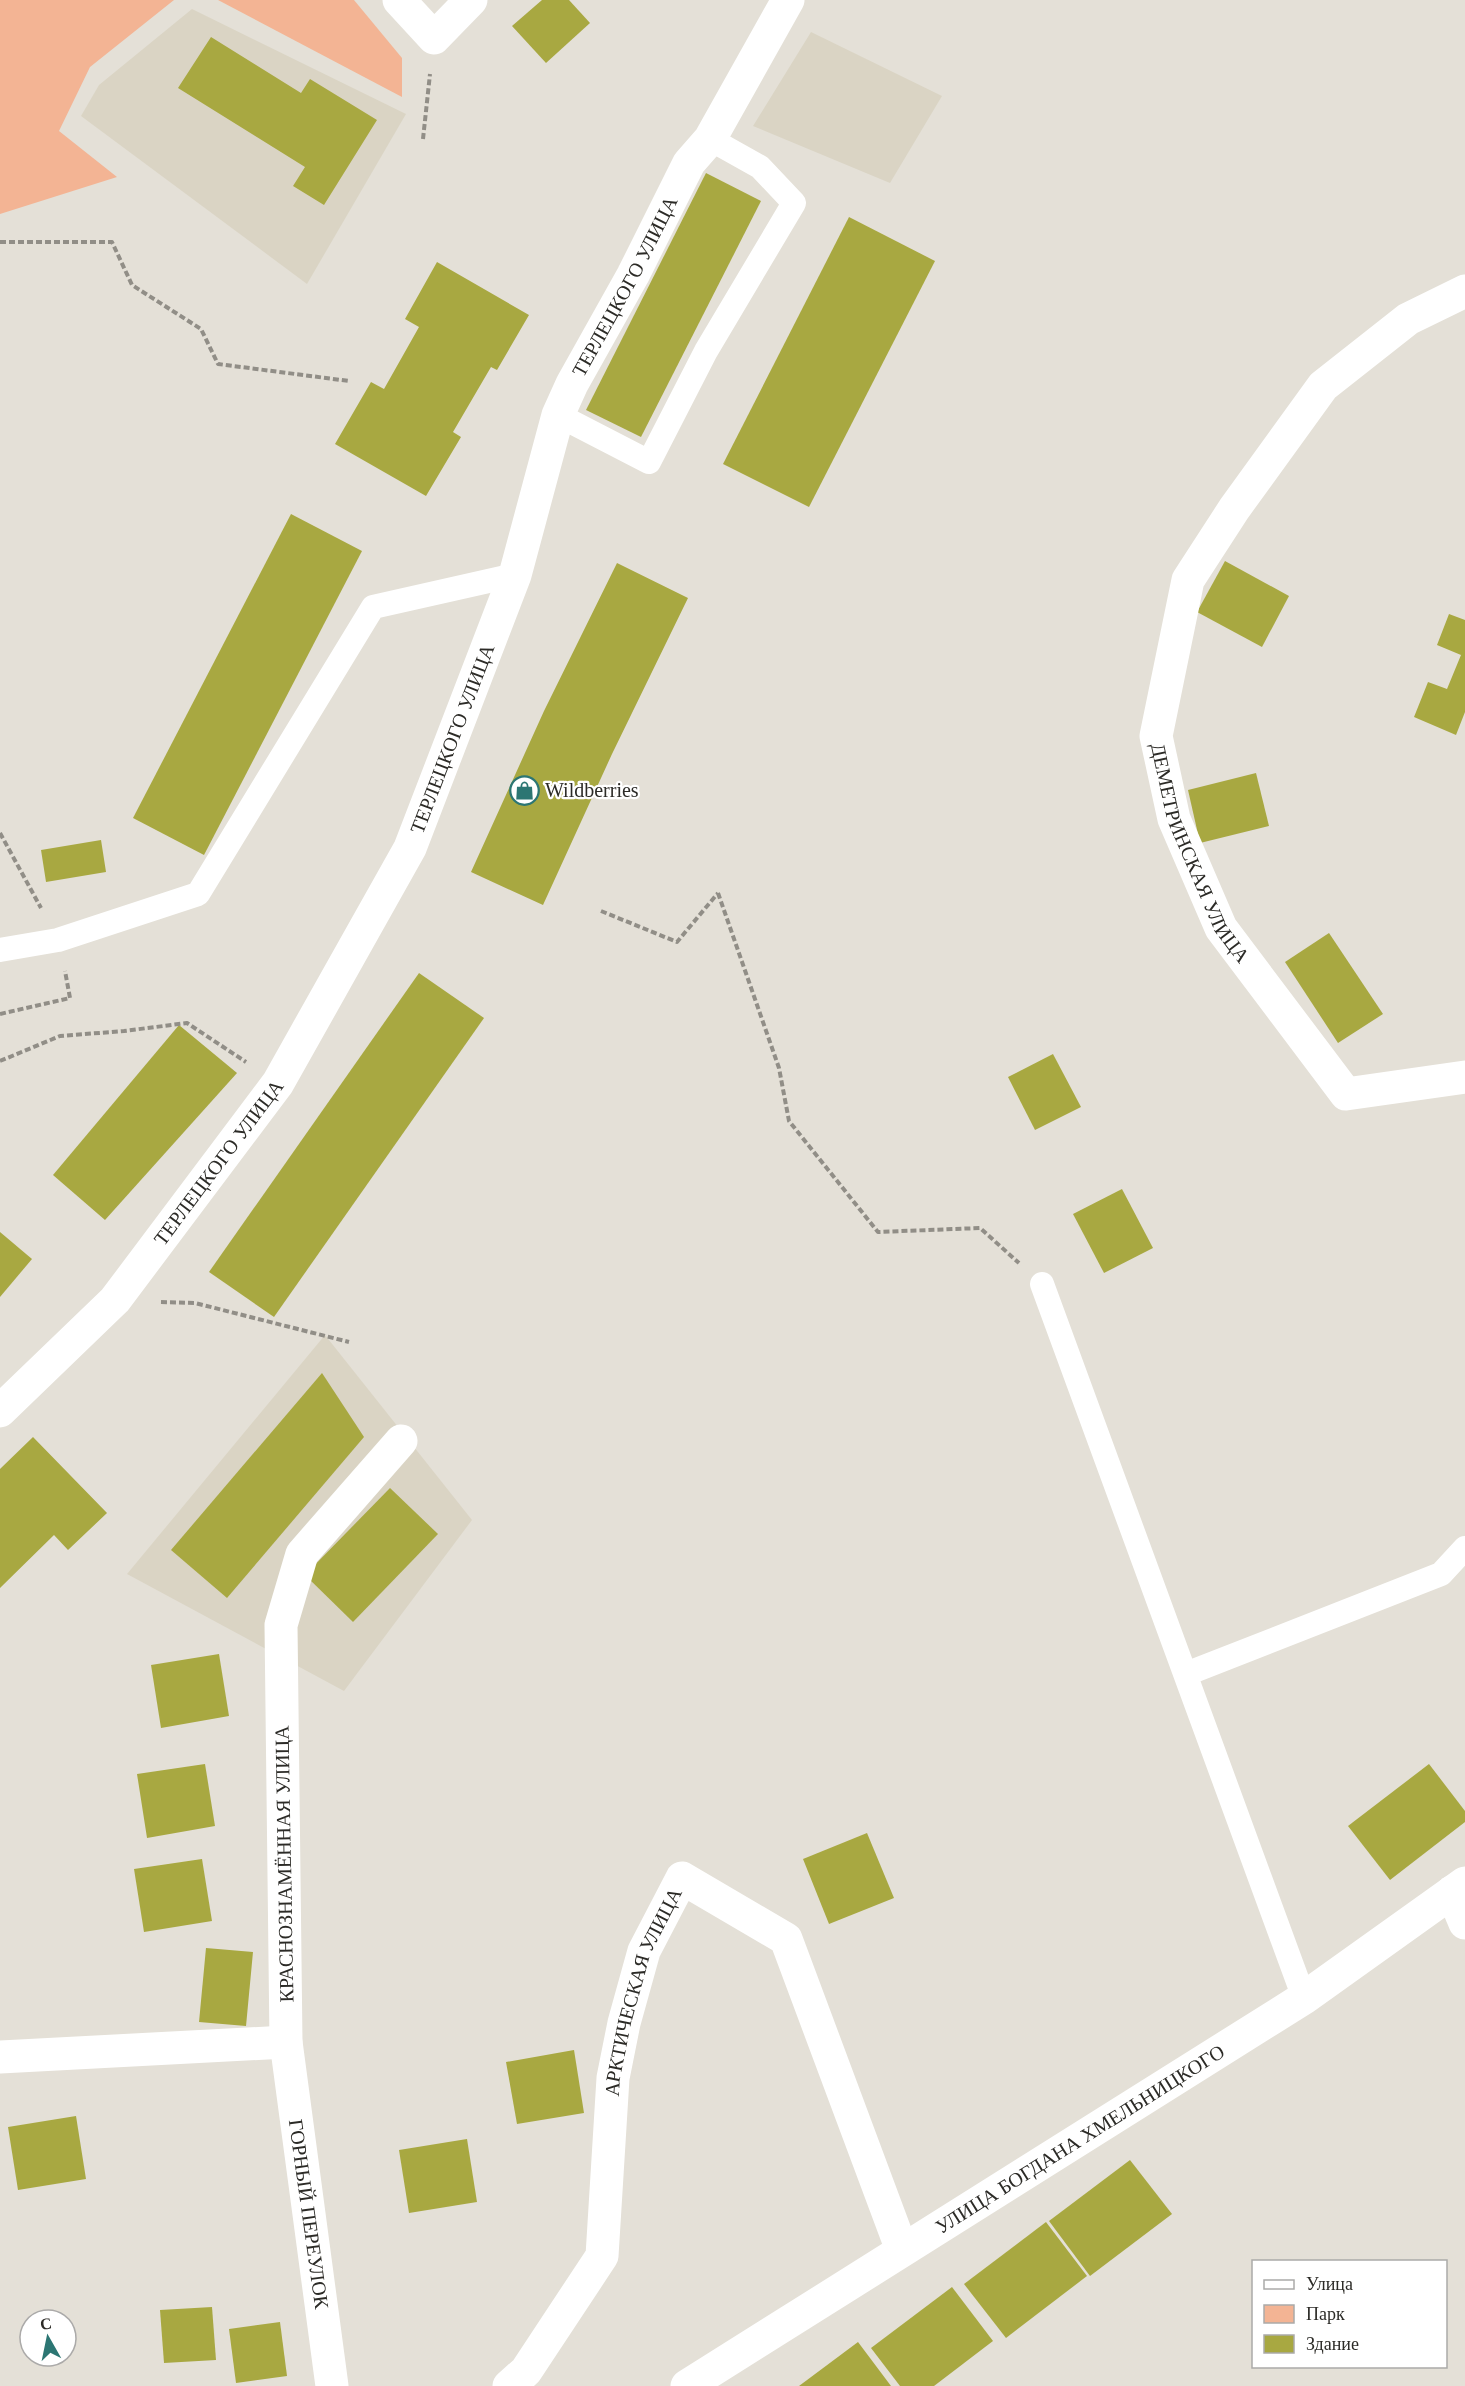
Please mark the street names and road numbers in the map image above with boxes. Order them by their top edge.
street label: ТЕРЛЕЦКОГО УЛИЦА [568,192,682,380]
street label: ТЕРЛЕЦКОГО УЛИЦА [406,640,499,836]
street label: ДЕМЕТРИНСКАЯ УЛИЦА [1146,741,1254,967]
street label: ТЕРЛЕЦКОГО УЛИЦА [149,1075,288,1249]
street label: КРАСНОЗНАМЁННАЯ УЛИЦА [271,1725,298,2003]
street label: АРКТИЧЕСКАЯ УЛИЦА [601,1883,686,2097]
street label: УЛИЦА БОГДАНА ХМЕЛЬНИЦКОГО [931,2040,1228,2238]
street label: ГОРНЫЙ ПЕРЕУЛОК [285,2118,333,2311]

